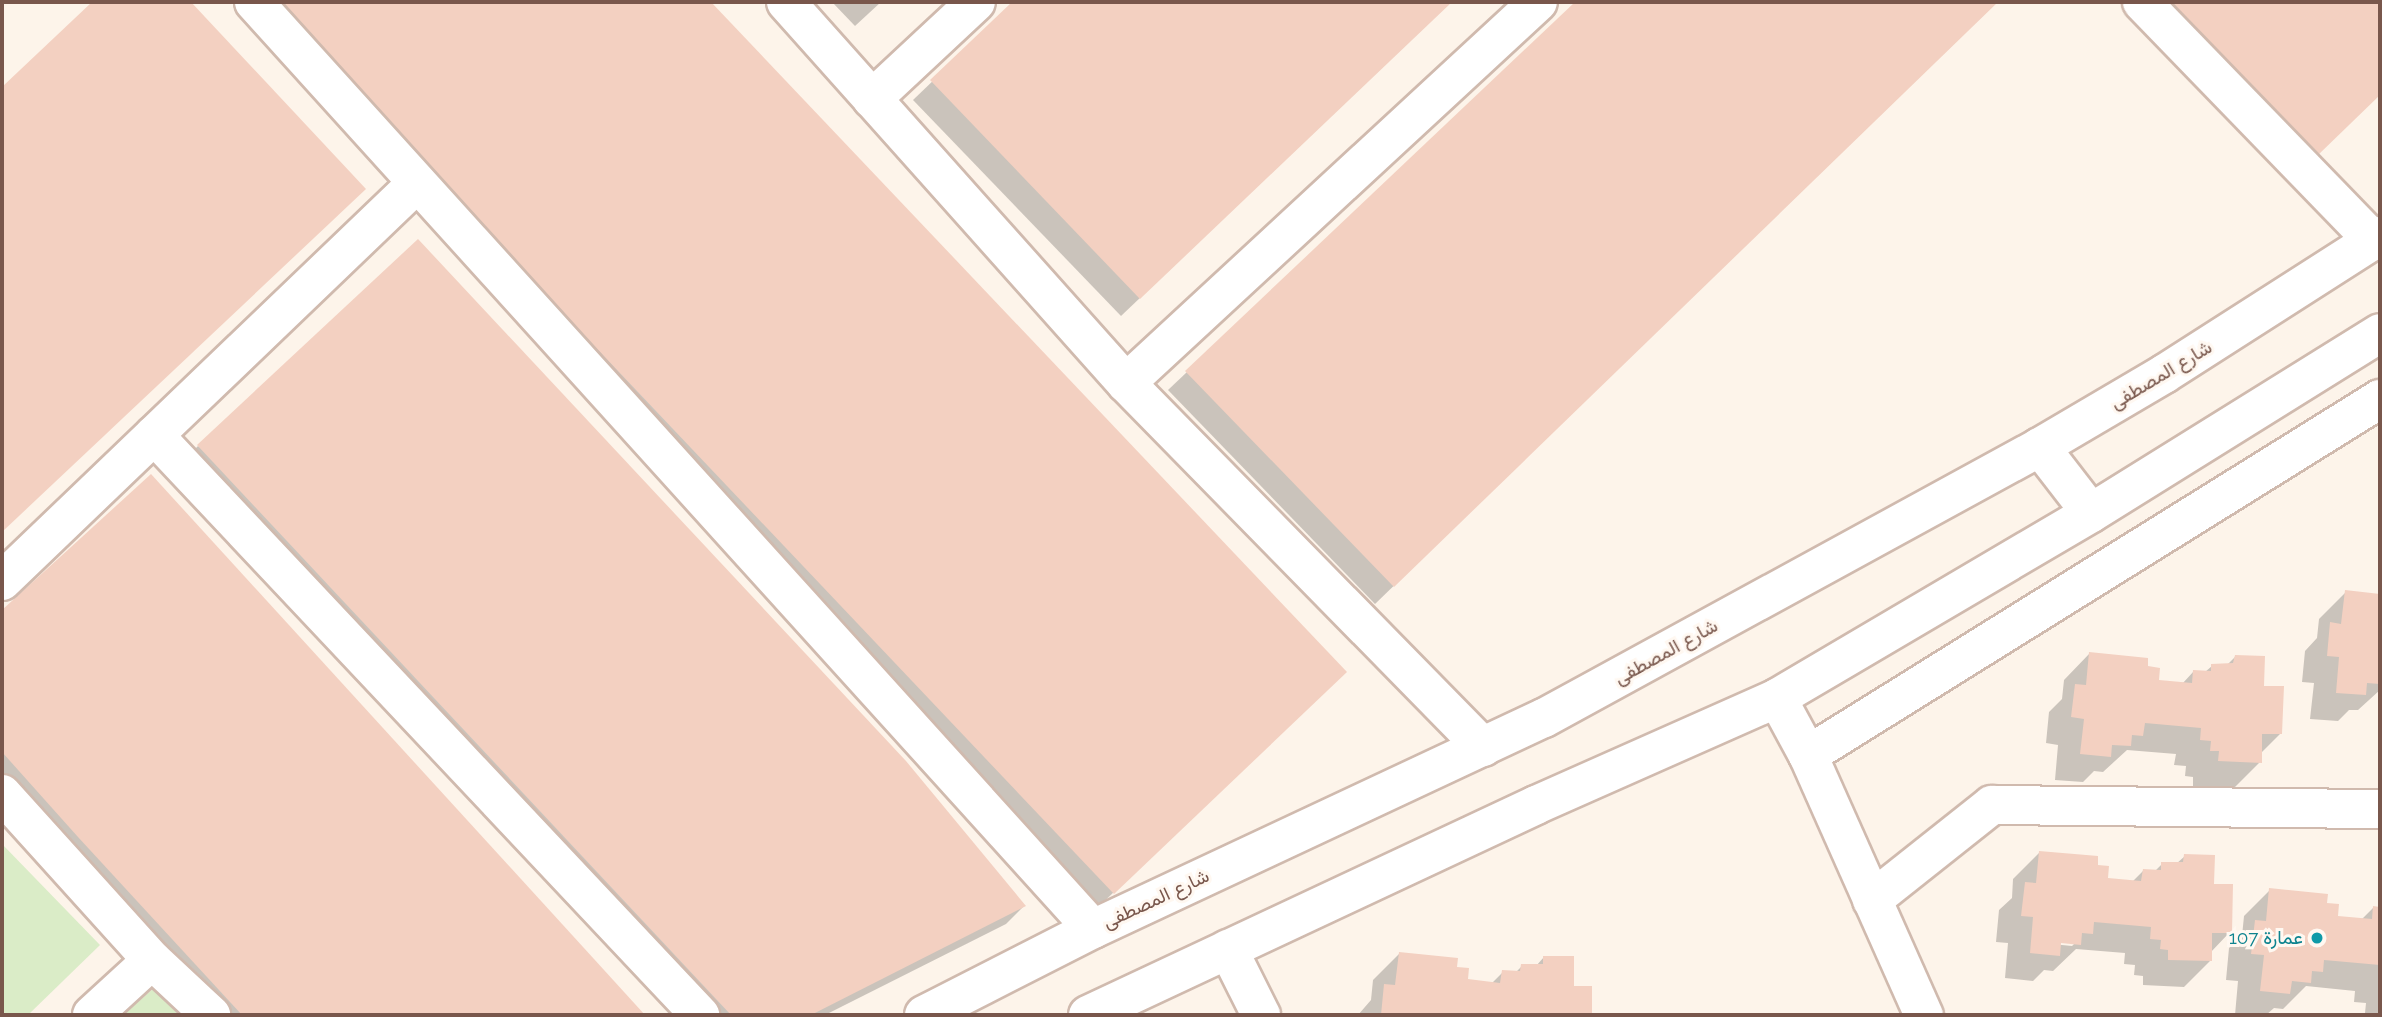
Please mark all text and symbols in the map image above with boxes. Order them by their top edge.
street label: شارع المصطفى [2106,336,2216,414]
street label: شارع المصطفى [1610,614,1722,690]
street label: شارع المصطفى [1099,864,1213,934]
place label: عمارة 107 [2229,927,2303,949]
marker: عمارة 107 [2309,930,2325,946]

